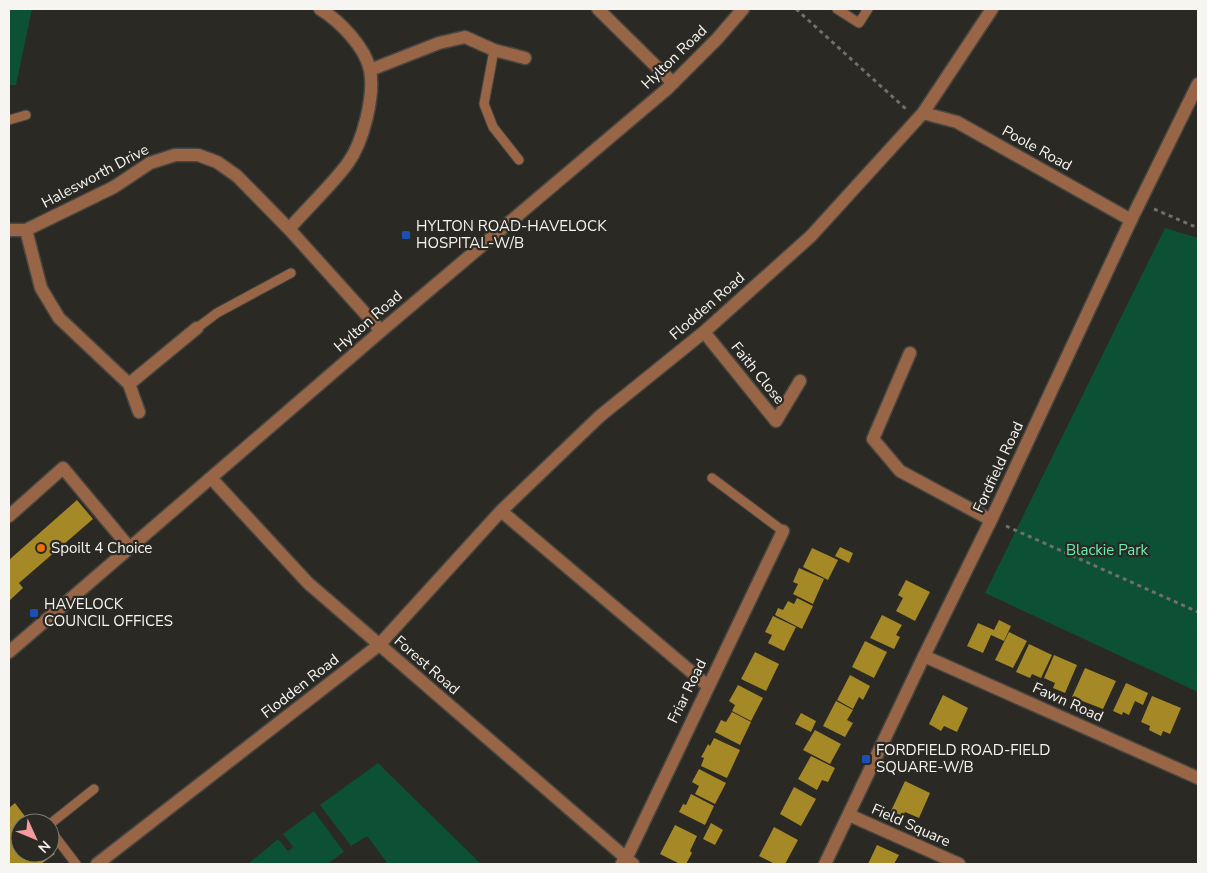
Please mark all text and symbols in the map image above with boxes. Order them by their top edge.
street label: Hylton Road [637,21,711,93]
street label: Poole Road [998,121,1076,175]
street label: Halesworth Drive [38,139,152,213]
place label: HYLTON ROAD-HAVELOCK HOSPITAL-W/B [416,216,607,253]
marker: HYLTON ROAD-HAVELOCK HOSPITAL-W/B [400,229,412,241]
street label: Flodden Road [665,268,749,344]
street label: Hylton Road [330,286,406,356]
street label: Faith Close [727,338,789,408]
street label: Fordfield Road [968,418,1028,516]
place label: Spoilt 4 Choice [51,538,152,558]
park label: Blackie Park [1066,540,1149,560]
marker: Spoilt 4 Choice [35,542,47,554]
place label: HAVELOCK COUNCIL OFFICES [44,594,173,631]
marker: HAVELOCK COUNCIL OFFICES [28,607,40,619]
street label: Forest Road [390,631,464,699]
street label: Flodden Road [257,649,343,723]
street label: Friar Road [663,656,711,726]
street label: Fawn Road [1029,677,1107,727]
place label: FORDFIELD ROAD-FIELD SQUARE-W/B [876,740,1050,777]
marker: FORDFIELD ROAD-FIELD SQUARE-W/B [860,753,872,765]
street label: Field Square [868,799,954,851]
north arrow [10,813,60,863]
text: N [34,836,54,857]

